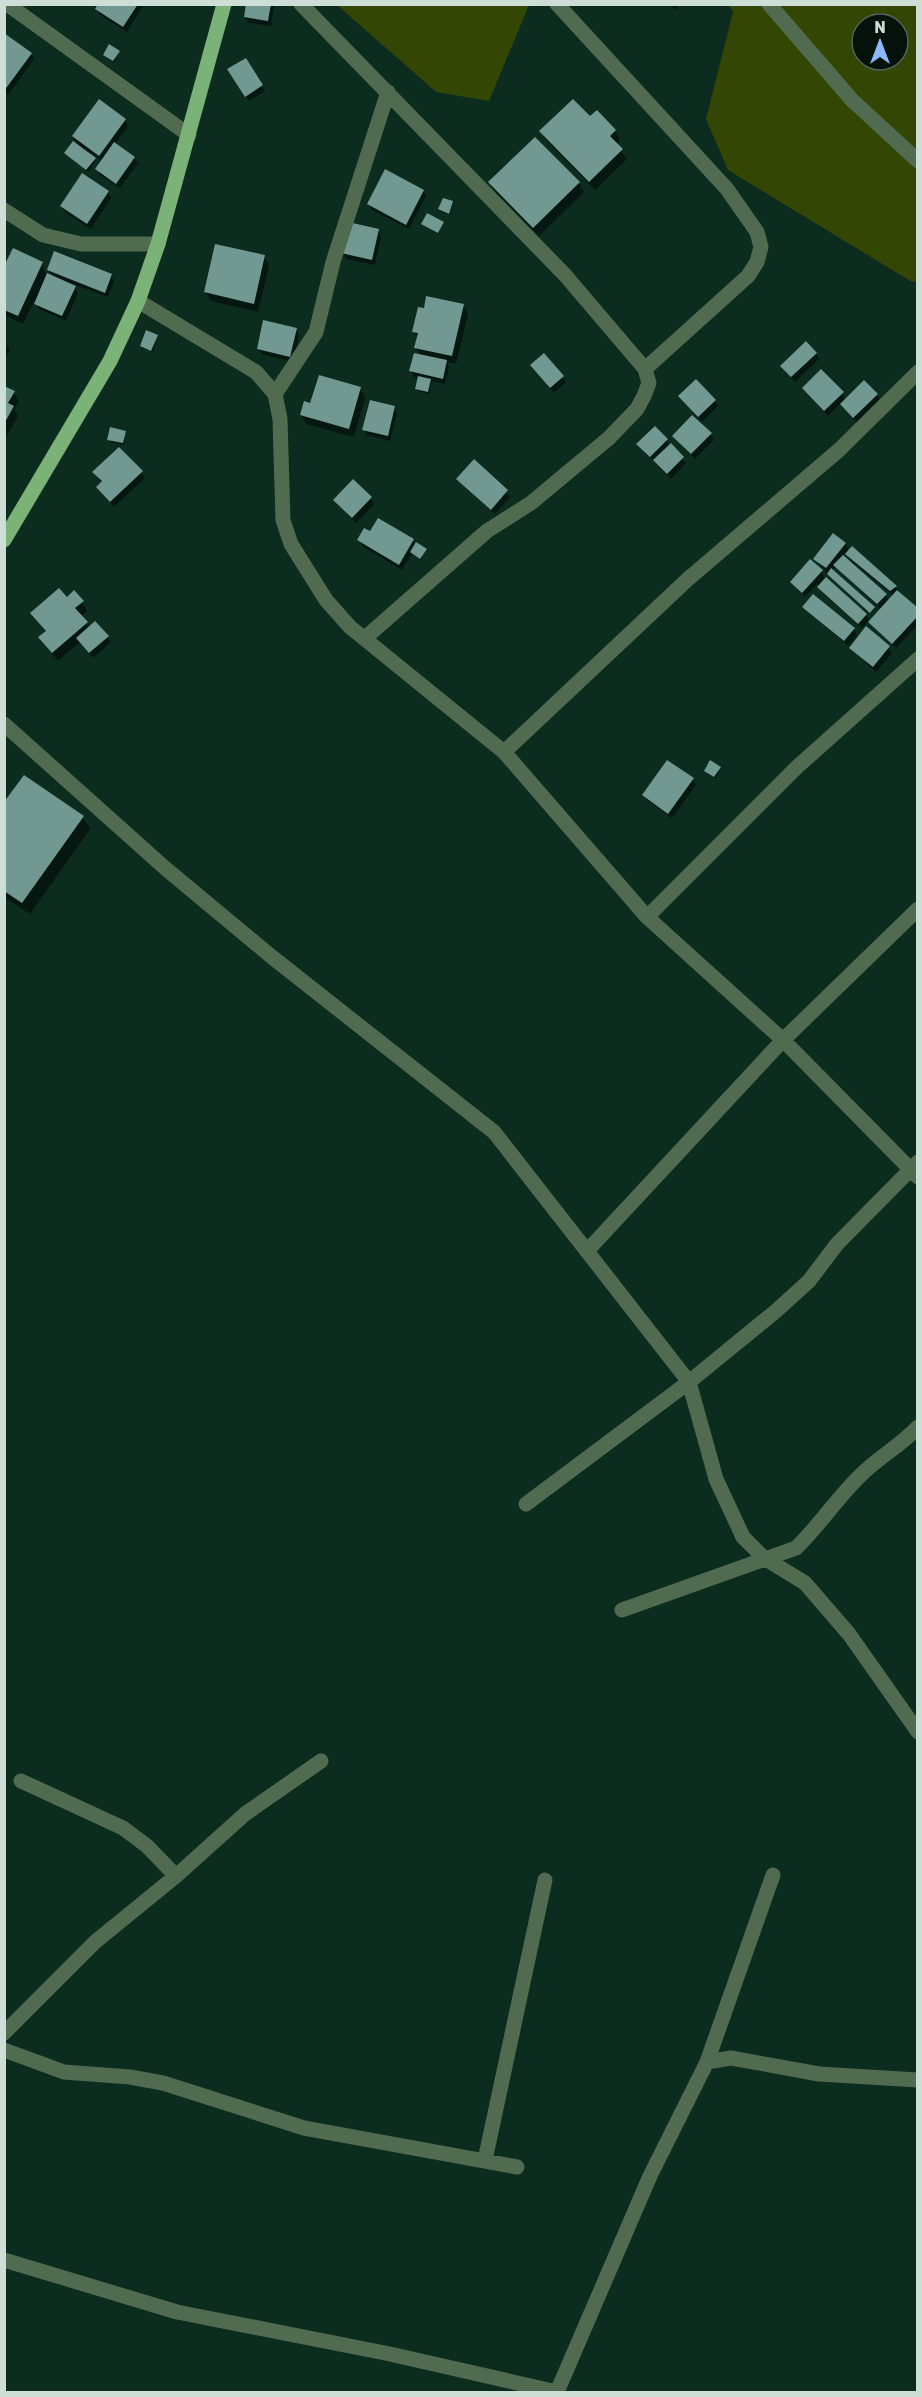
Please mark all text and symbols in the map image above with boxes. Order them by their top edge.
north arrow [850,12,910,72]
text: N [874,18,886,37]

